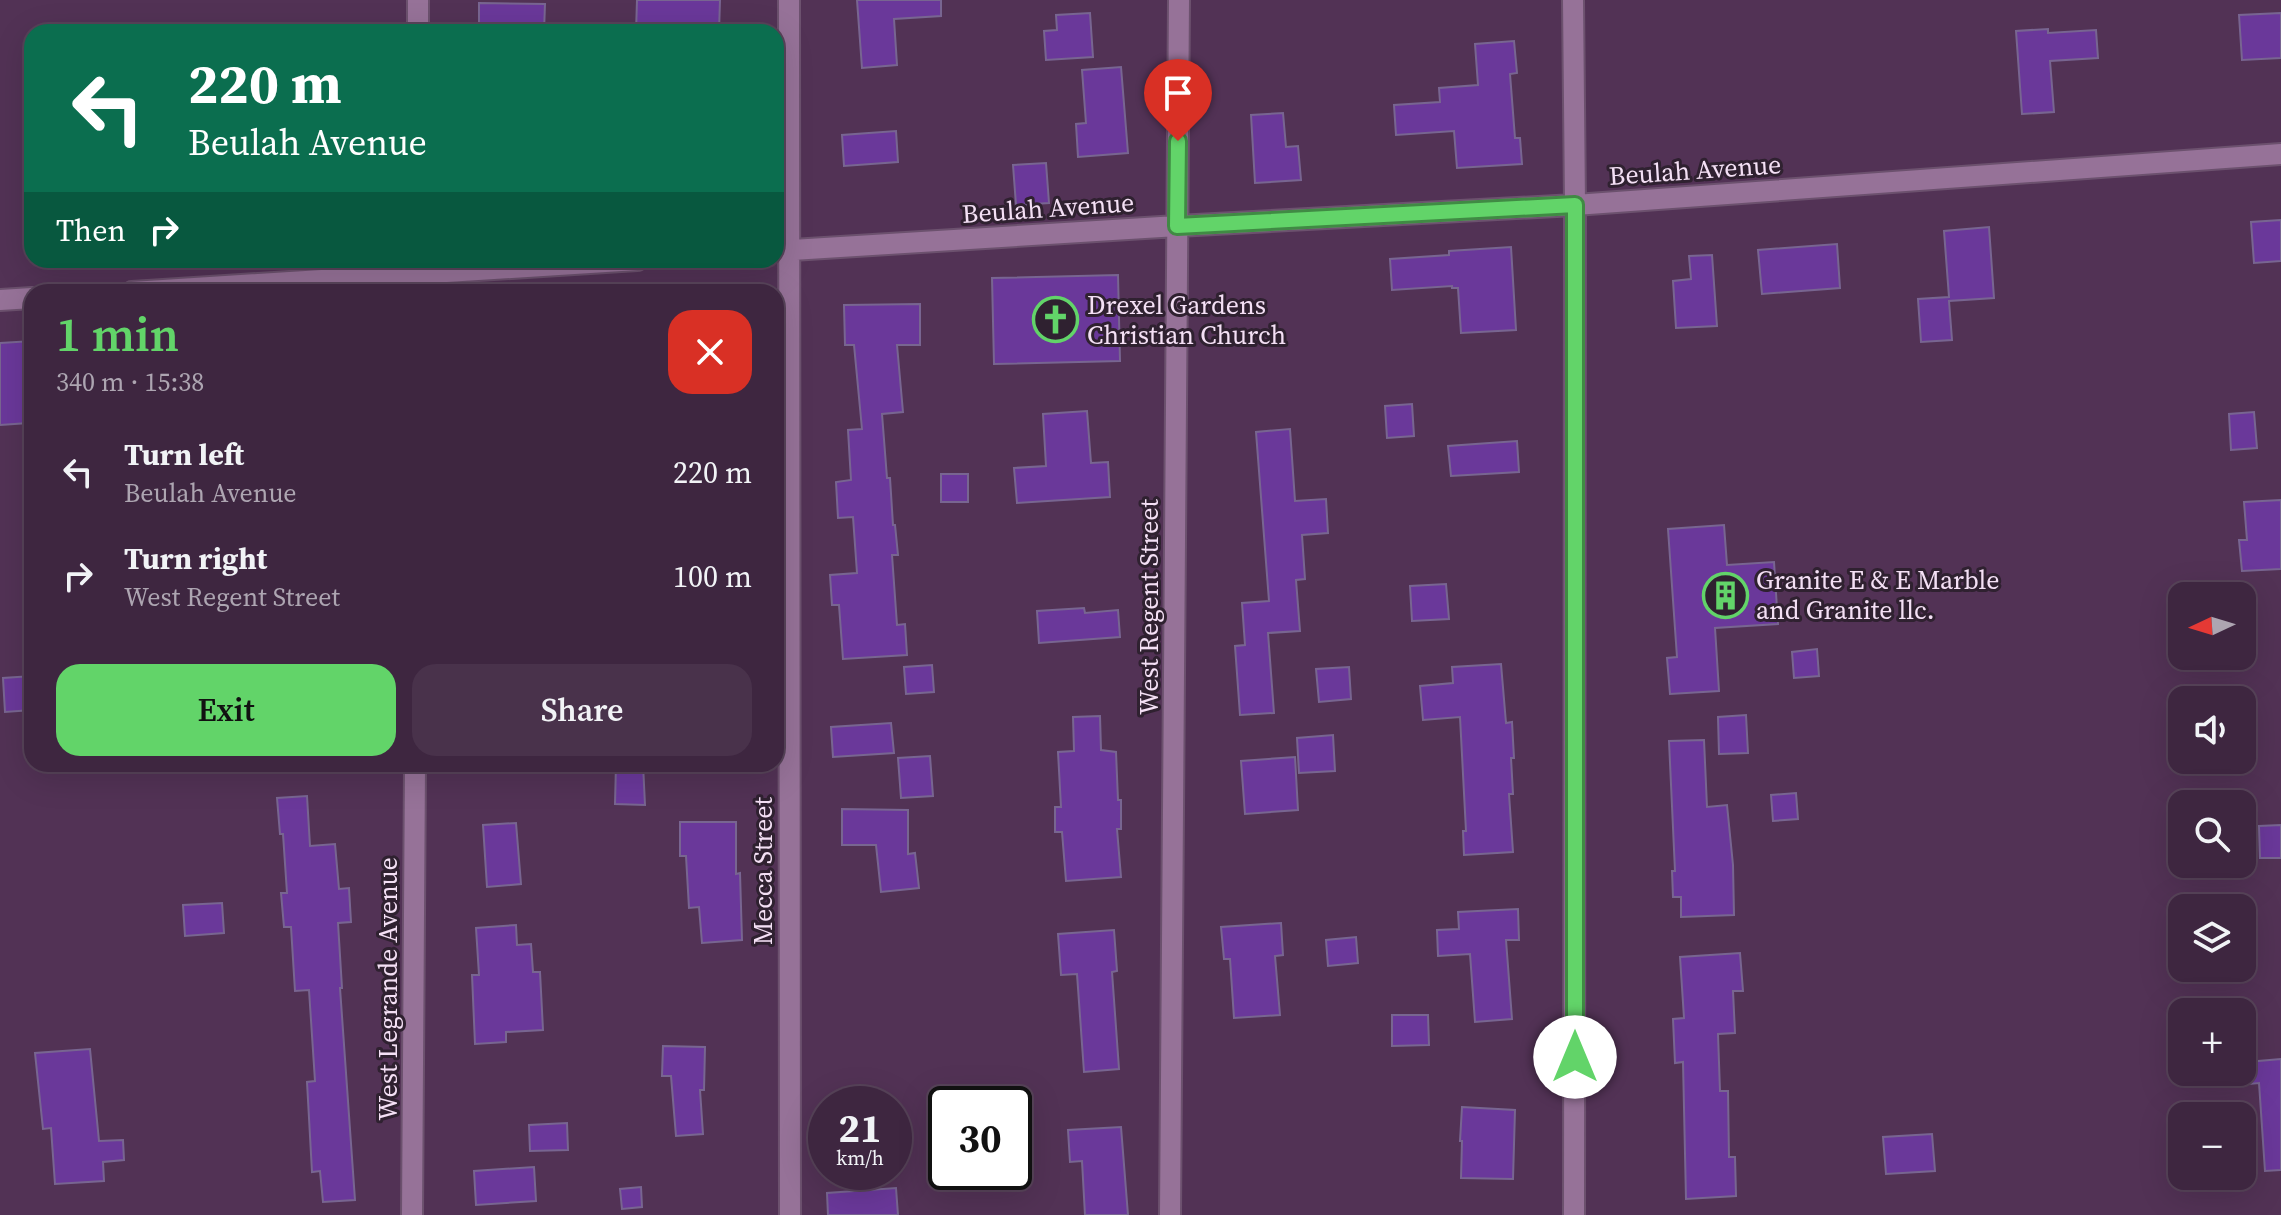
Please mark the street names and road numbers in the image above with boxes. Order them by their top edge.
street label: Beulah Avenue [1608,146,1782,194]
street label: Beulah Avenue [961,184,1135,232]
street label: West Regent Street [1131,498,1167,715]
street label: Mecca Street [745,796,781,945]
street label: West Legrande Avenue [370,857,406,1121]

